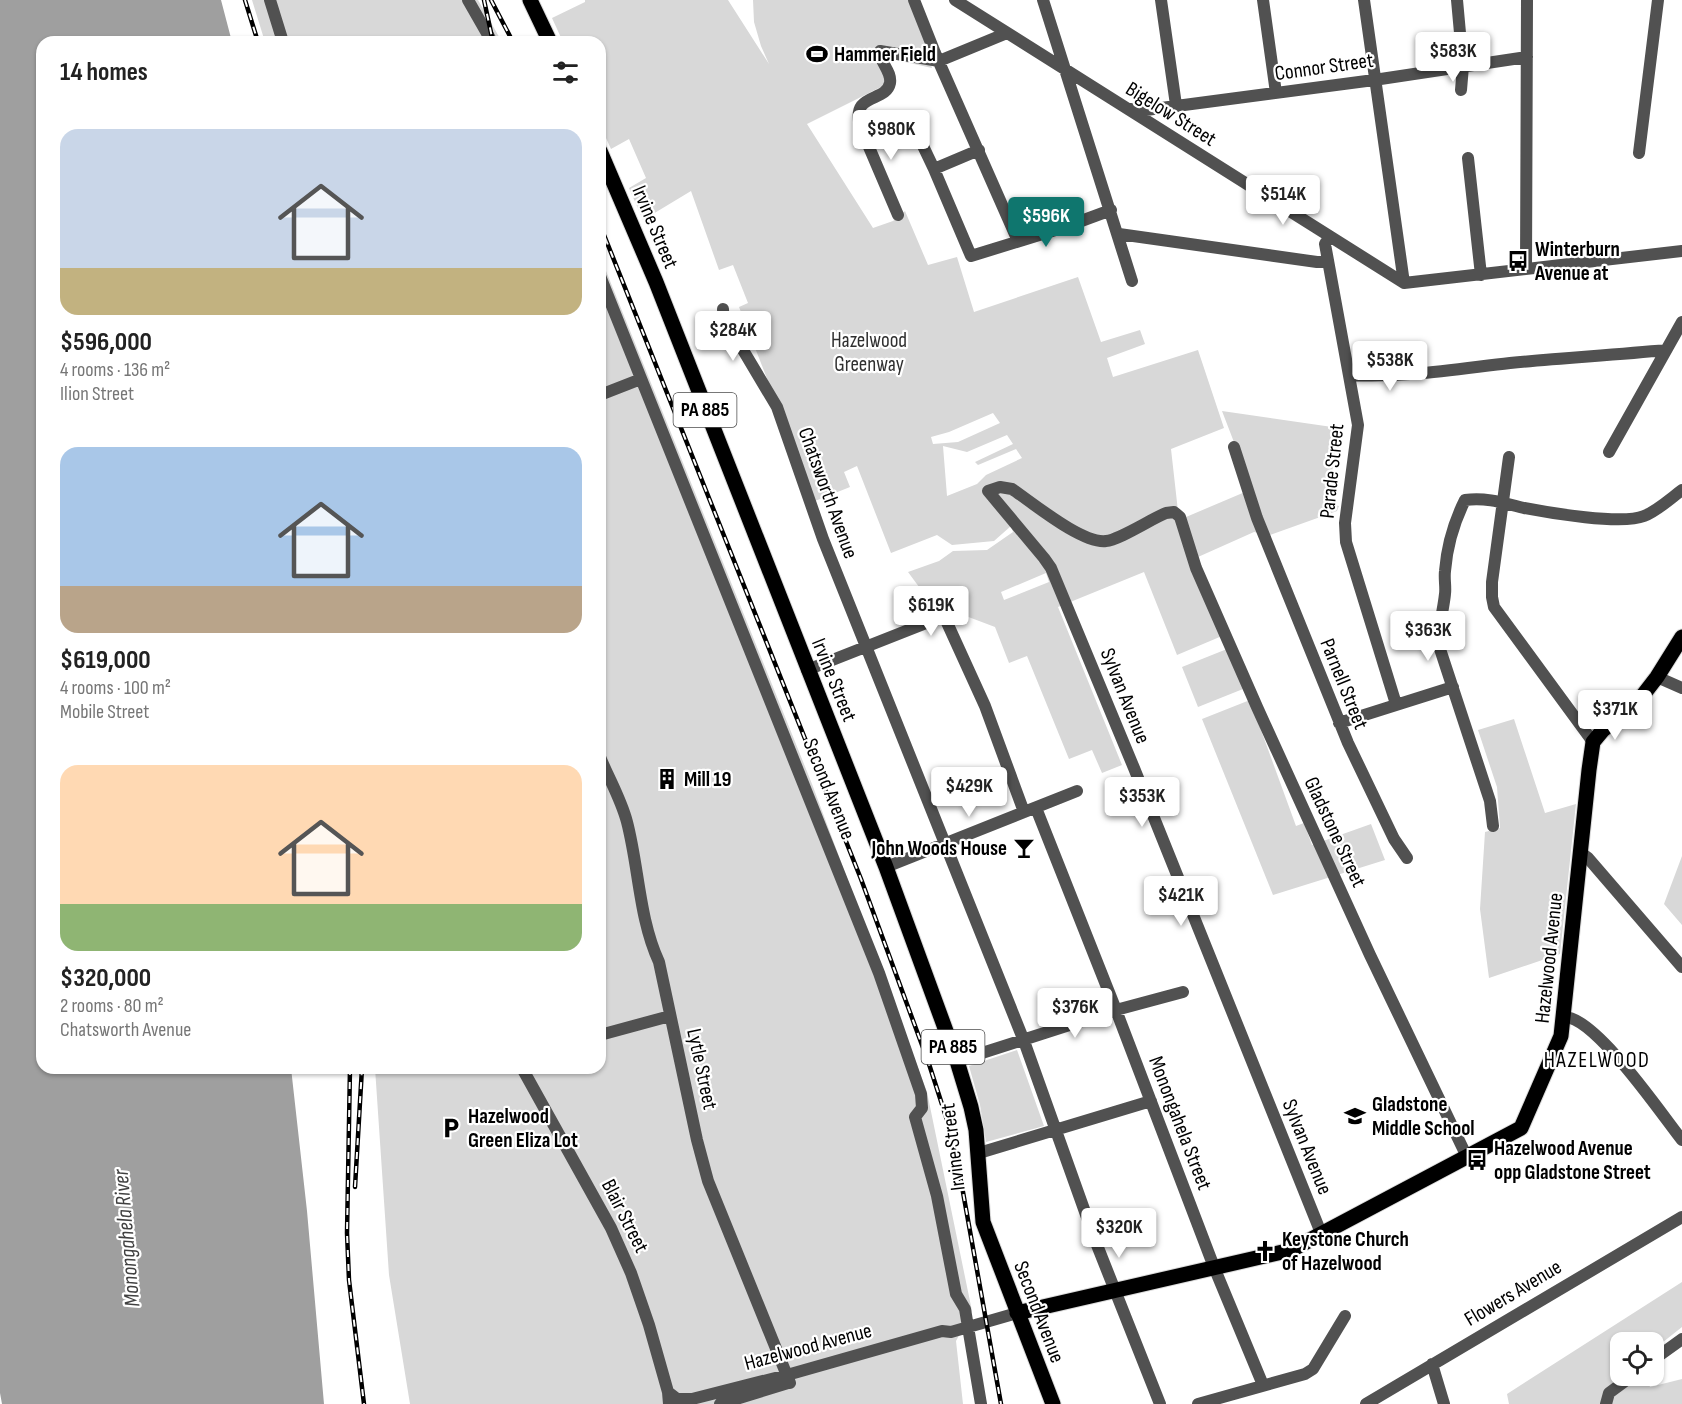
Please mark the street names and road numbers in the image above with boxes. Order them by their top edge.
street label: Connor Street [1273,48,1375,86]
street label: Bigelow Street [1121,76,1221,152]
street label: Irvine Street [626,182,684,272]
road number: PA 885 [674,393,736,427]
street label: Parade Street [1315,422,1349,520]
street label: Chatsworth Avenue [793,424,863,562]
street label: Irvine Street [806,635,862,725]
street label: Parnell Street [1315,635,1373,733]
street label: Sylvan Avenue [1095,645,1155,747]
street label: Second Avenue [797,735,861,843]
street label: Gladstone Street [1299,773,1371,891]
street label: Hazelwood Avenue [1530,892,1568,1024]
street label: Lytle Street [681,1026,723,1112]
road number: PA 885 [922,1030,984,1064]
street label: Monongahela Street [1143,1053,1217,1193]
street label: Sylvan Avenue [1277,1096,1337,1198]
street label: Irvine Street [935,1102,971,1192]
street label: Blair Street [596,1175,654,1257]
street label: Flowers Avenue [1460,1254,1566,1332]
street label: Second Avenue [1008,1258,1070,1366]
street label: Hazelwood Avenue [742,1318,874,1376]

